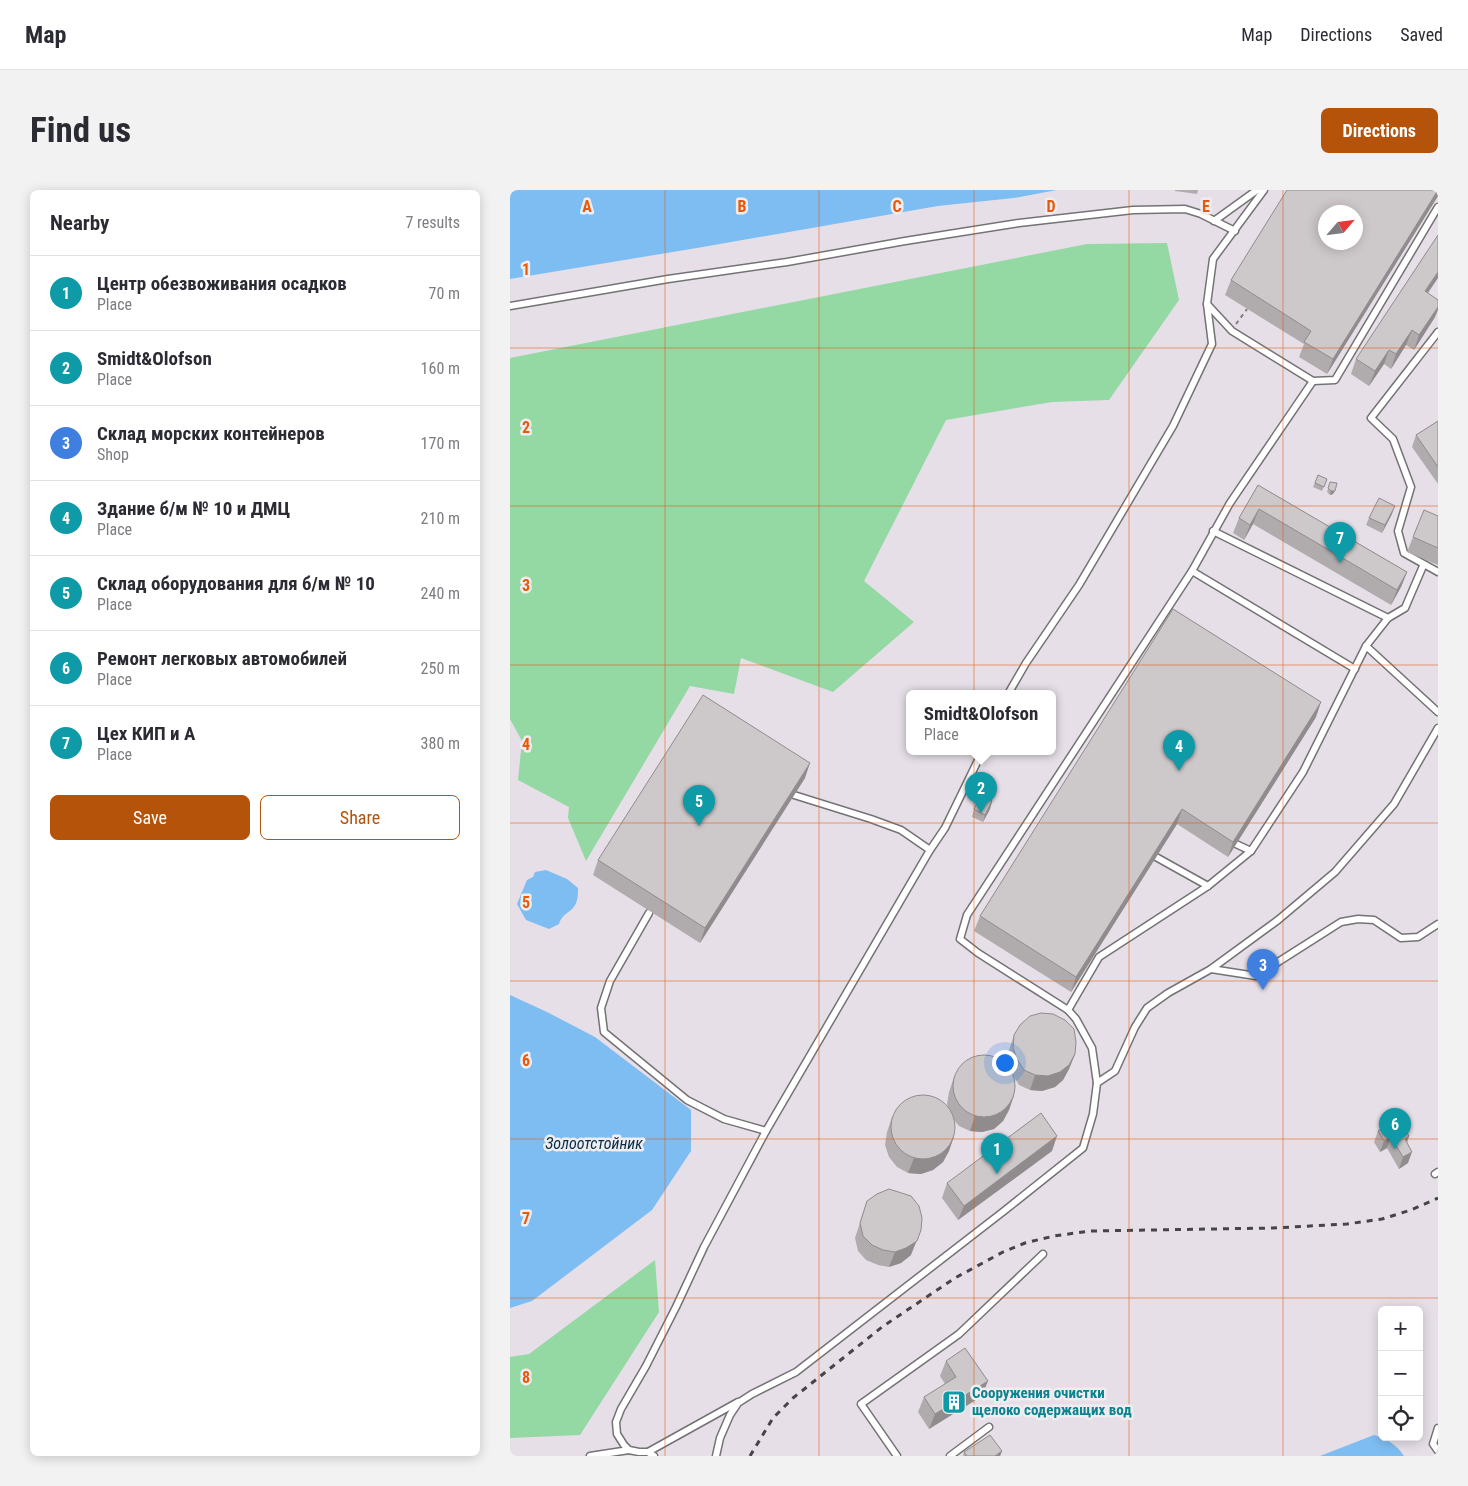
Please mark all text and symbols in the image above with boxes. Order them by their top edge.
text: Map [25,21,66,49]
text: Map [1241,24,1272,45]
text: Directions [1300,24,1372,45]
text: Saved [1400,24,1443,45]
button: Directions [1321,108,1438,153]
text: Find us [30,110,131,151]
text: A [582,197,592,216]
text: B [738,197,747,216]
text: C [892,197,902,216]
text: D [1046,197,1056,216]
text: E [1202,197,1210,216]
north arrow [1318,205,1363,250]
text: Nearby [50,211,109,235]
text: 7 results [405,213,460,232]
text: 1 [522,260,530,279]
text: Центр обезвоживания осадков [97,272,347,295]
text: 1 [62,284,70,303]
text: 70 m [428,284,460,303]
text: Place [97,295,132,314]
text: Smidt&Olofson [97,347,212,370]
text: 2 [62,359,70,378]
text: 160 m [421,359,460,378]
text: Place [97,370,132,389]
text: 2 [522,418,530,437]
text: Склад морских контейнеров [97,422,325,445]
text: 3 [62,434,70,453]
text: 170 m [421,434,460,453]
text: Shop [97,445,129,464]
text: Здание б/м № 10 и ДМЦ [97,497,290,520]
text: 4 [62,509,70,528]
text: 210 m [421,509,460,528]
text: Place [97,520,132,539]
pin: 7 [1324,522,1356,563]
text: Склад оборудования для б/м № 10 [97,572,375,595]
text: 3 [522,576,530,595]
text: 5 [62,584,70,603]
text: 240 m [421,584,460,603]
text: Place [97,595,132,614]
text: Ремонт легковых автомобилей [97,647,347,670]
text: 6 [62,659,70,678]
text: 250 m [421,659,460,678]
text: Place [97,670,132,689]
popup [906,690,1056,755]
text: Smidt&Olofson [924,702,1038,725]
text: Цех КИП и А [97,722,195,745]
text: Place [924,725,959,744]
pin: 4 [1163,730,1195,771]
text: 7 [62,734,70,753]
text: 380 m [421,734,460,753]
text: 4 [522,735,530,754]
text: Place [97,745,132,764]
pin: 2 [965,772,997,813]
pin: 5 [683,785,715,826]
button: Save [50,795,250,840]
button: Share [260,795,460,840]
text: 5 [522,893,530,912]
pin: 3 [1247,949,1279,990]
your location [992,1050,1018,1076]
text: 6 [522,1051,530,1070]
pin: 6 [1379,1108,1411,1149]
pin: 1 [981,1133,1013,1174]
water label: Золоотстойник [545,1134,643,1153]
text: 7 [522,1209,530,1228]
map controls [1378,1306,1423,1441]
button: + [1378,1306,1423,1351]
button: − [1378,1351,1423,1396]
text: 8 [522,1368,530,1387]
place label: Сооружения очистки щелоко содержащих вод [972,1384,1132,1419]
building icon: Сооружения очистки щелоко содержащих вод [941,1389,967,1415]
button: locate [1378,1396,1423,1441]

